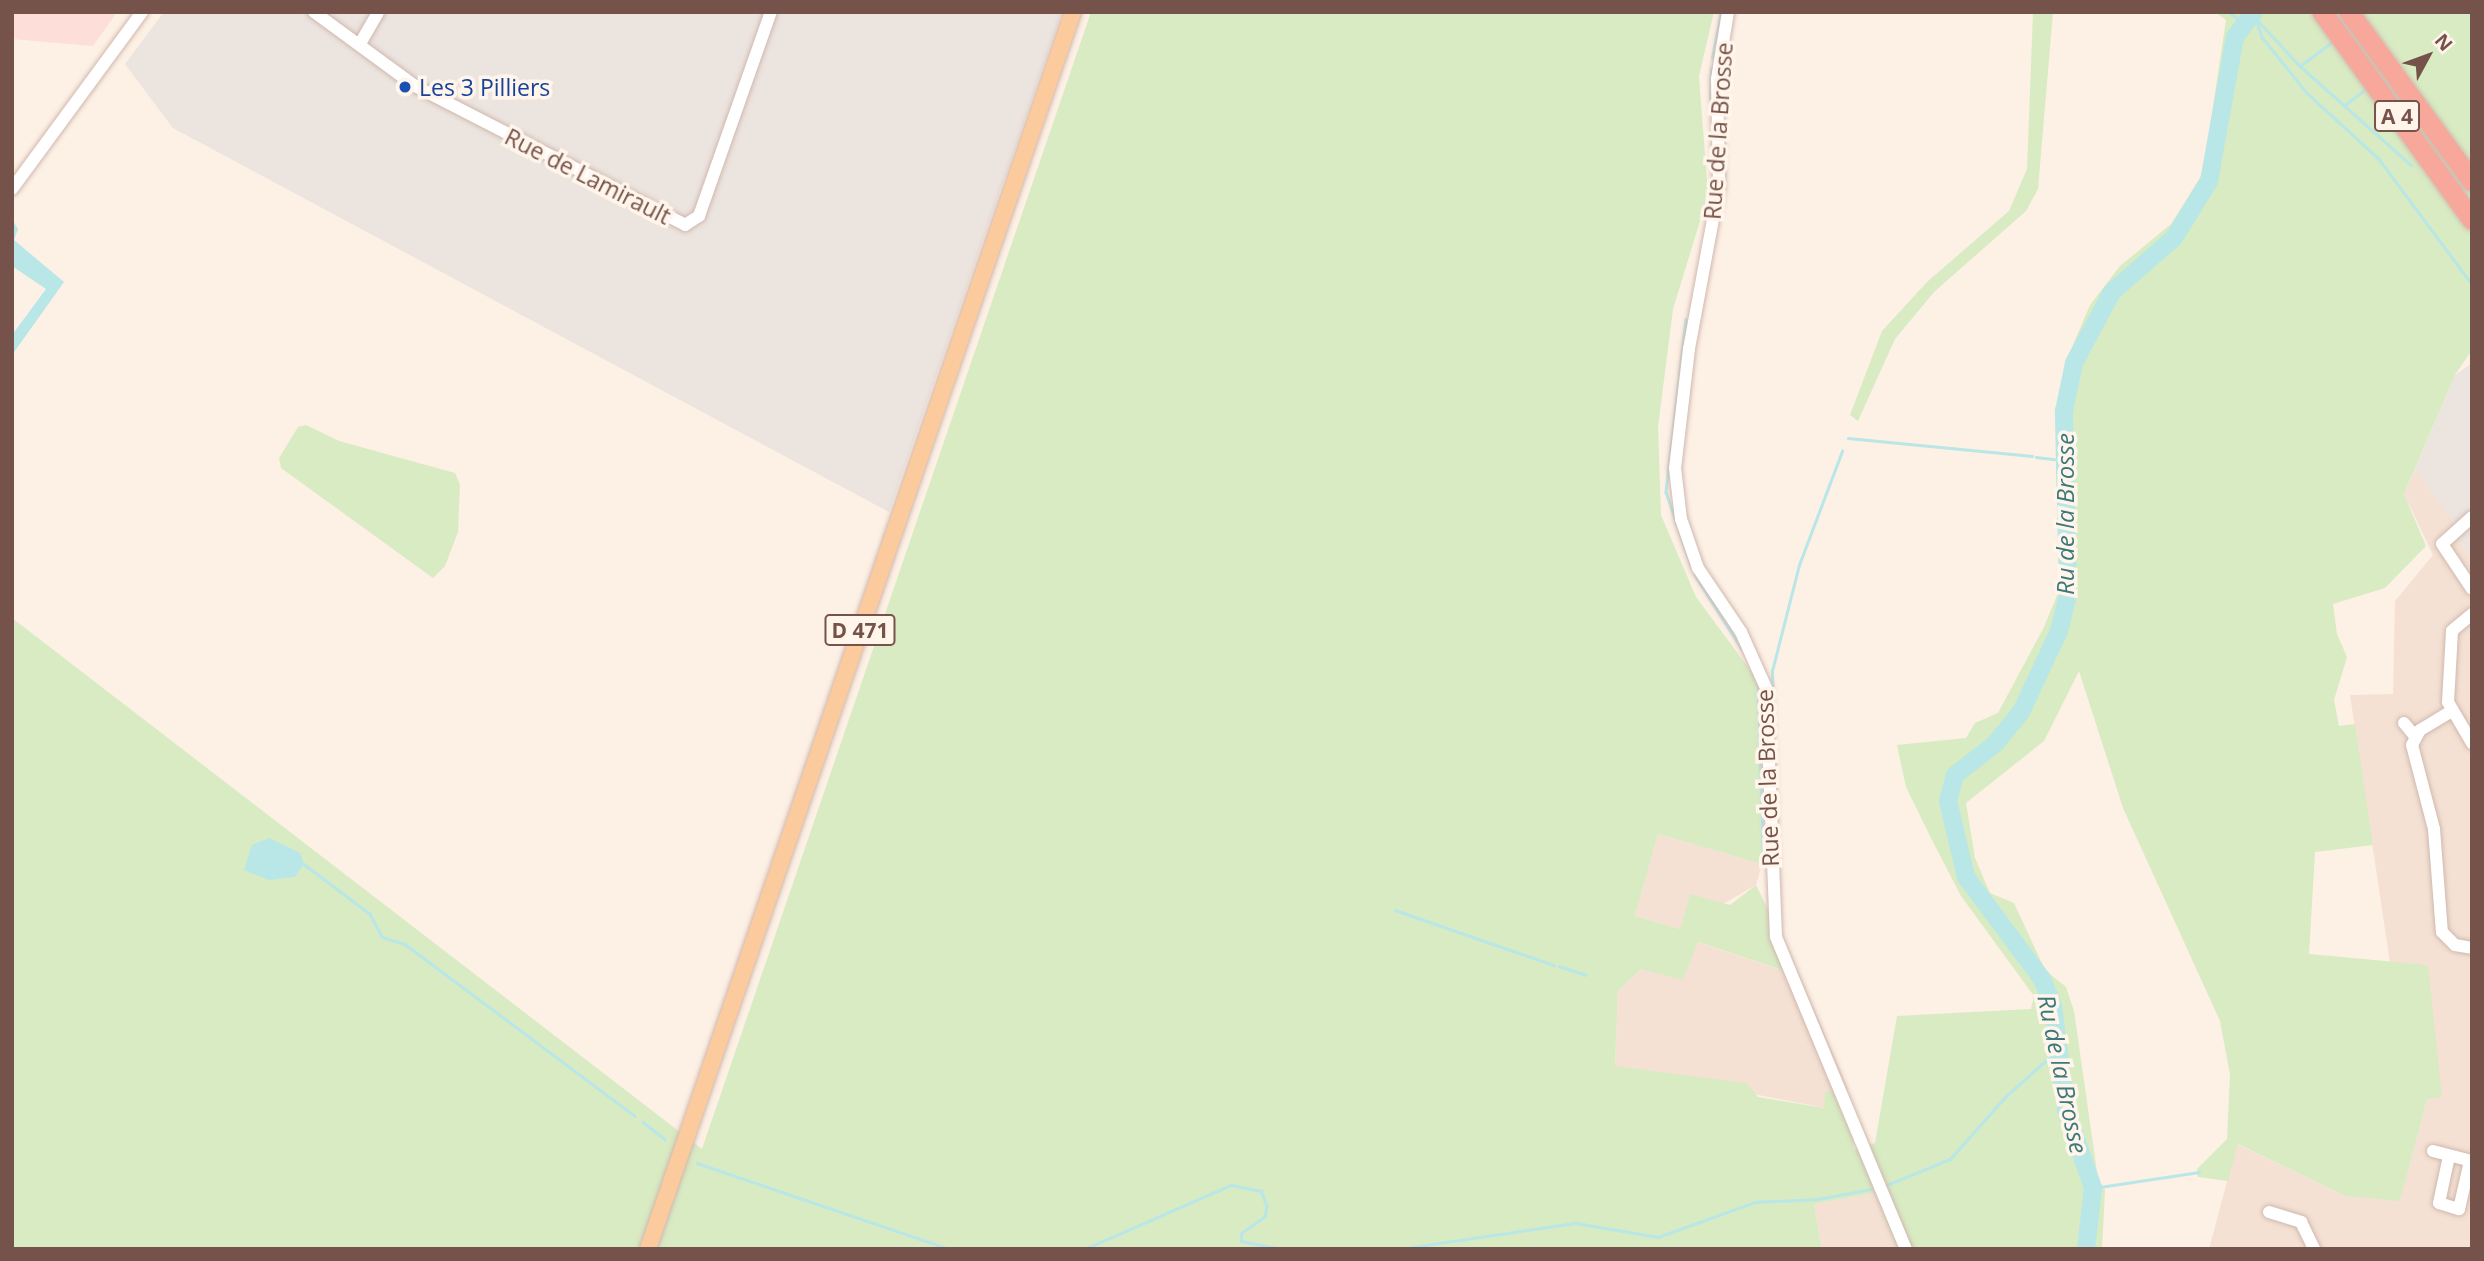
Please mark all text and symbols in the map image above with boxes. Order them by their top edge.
north arrow [2393,21,2463,91]
text: N [2429,28,2459,57]
street label: Rue de la Brosse [1698,41,1738,221]
place label: Les 3 Pilliers [419,73,550,101]
marker: Les 3 Pilliers [397,79,413,95]
road number: A 4 [2372,99,2422,134]
street label: Rue de Lamirault [501,122,675,230]
water label: Ru de la Brosse [2051,433,2079,595]
road number: D 471 [823,612,897,648]
street label: Rue de la Brosse [1750,689,1784,867]
water label: Ru de la Brosse [2032,992,2094,1156]

